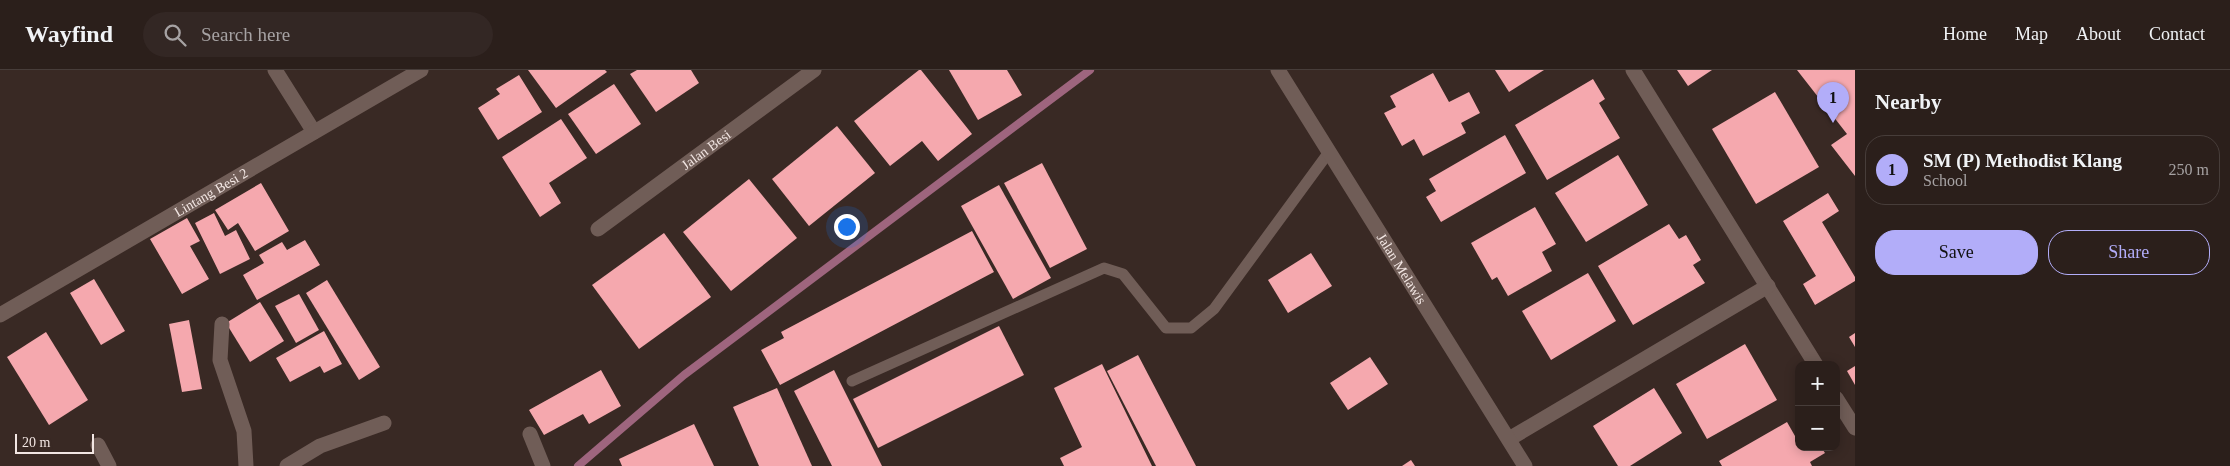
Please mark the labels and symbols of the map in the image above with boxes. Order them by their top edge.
pin: 1 [1817,82,1849,123]
street label: Jalan Besi [679,127,734,173]
street label: Lintang Besi 2 [172,165,251,220]
your location [834,214,860,240]
street label: Jalan Melawis [1374,231,1429,307]
scale bar [15,431,94,454]

